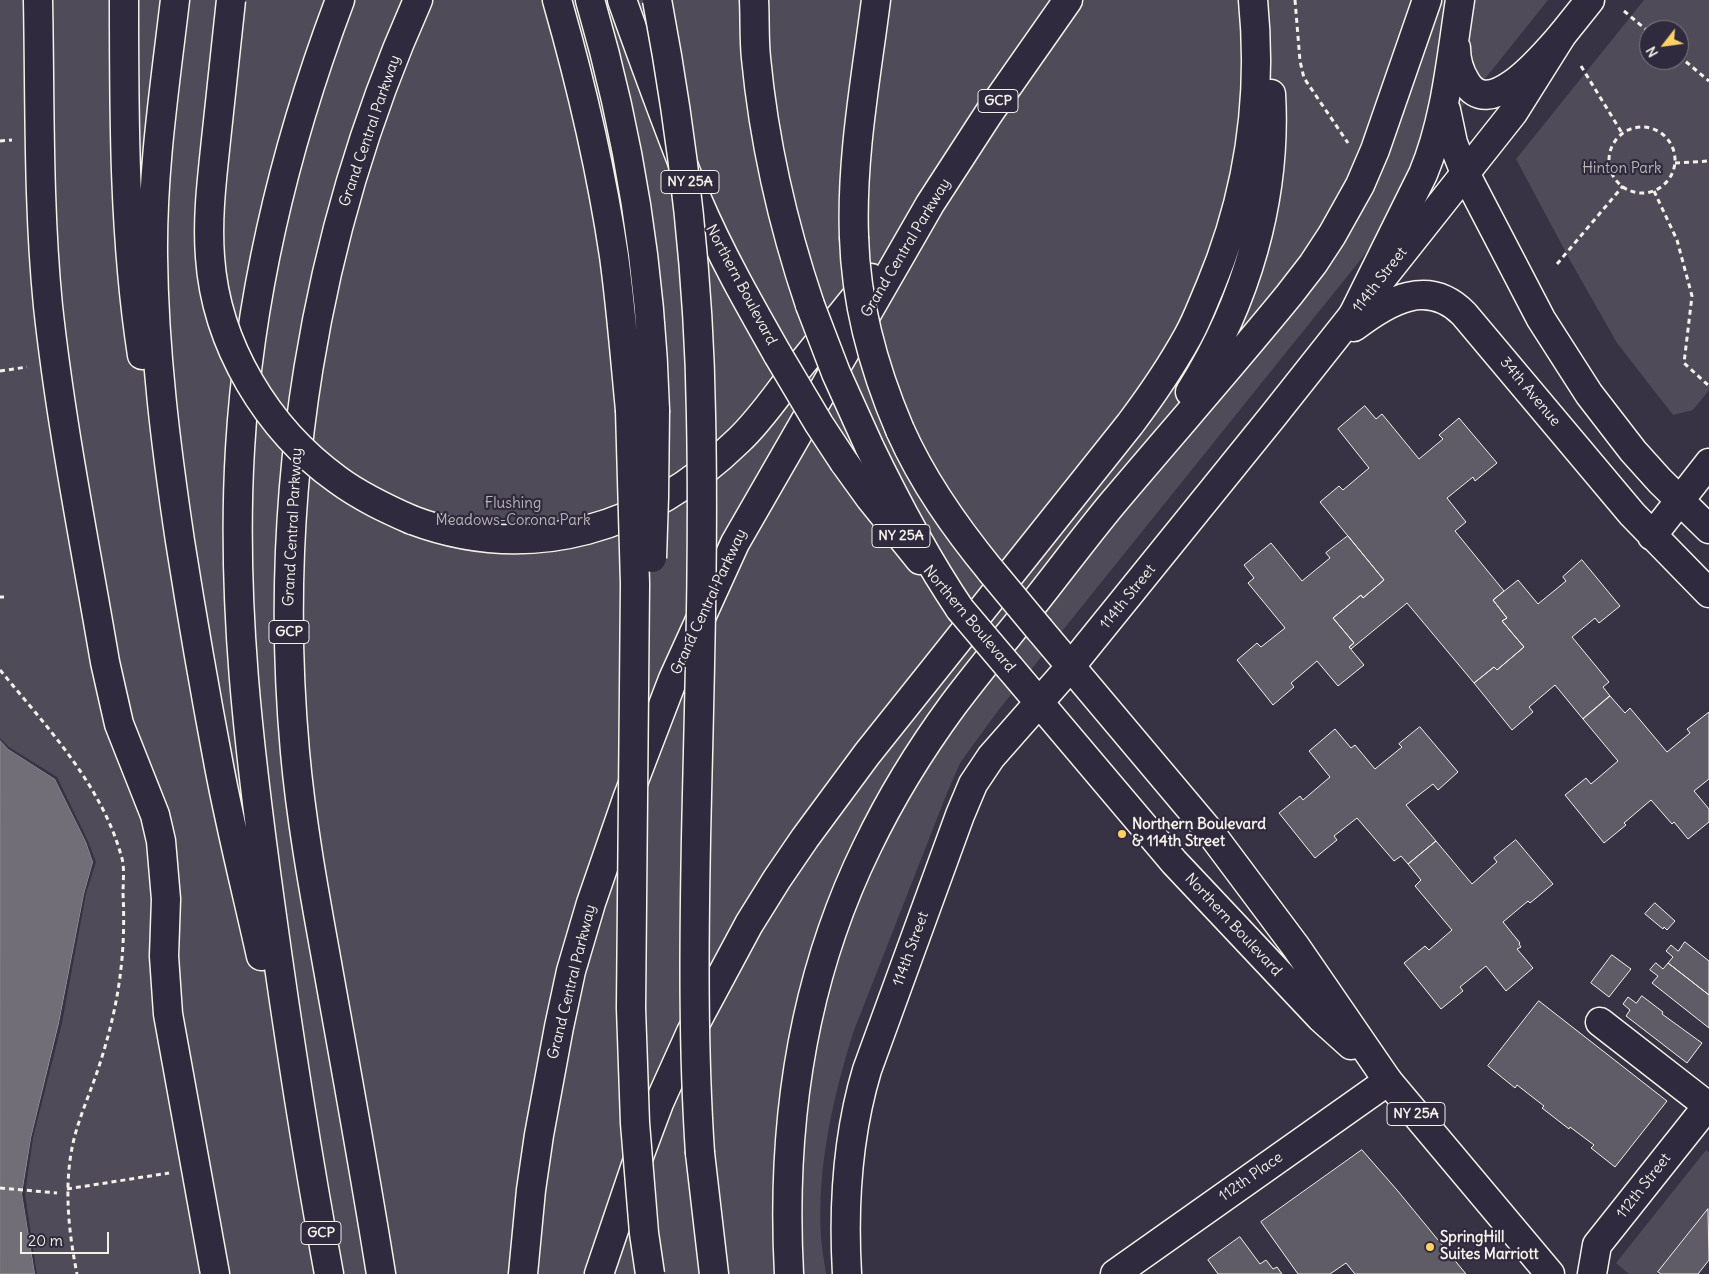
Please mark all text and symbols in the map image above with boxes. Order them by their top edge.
north arrow [1639,20,1689,70]
text: N [1642,43,1662,61]
street label: Grand Central Parkway [336,53,404,209]
road number: GCP [978,90,1018,112]
park label: Hinton Park [1582,160,1662,178]
road number: NY 25A [661,170,719,193]
street label: Grand Central Parkway [857,175,955,321]
street label: Northern Boulevard [702,222,780,348]
street label: 114th Street [1349,244,1411,316]
street label: 34th Avenue [1496,354,1564,430]
street label: Grand Central Parkway [280,447,306,607]
park label: Flushing Meadows-Corona Park [435,495,591,530]
road number: NY 25A [872,524,930,548]
street label: Grand Central Parkway [667,526,751,678]
street label: 114th Street [1096,561,1160,633]
street label: Northern Boulevard [919,562,1019,676]
road number: GCP [269,620,309,644]
place label: Northern Boulevard & 114th Street [1132,816,1266,851]
marker: Northern Boulevard & 114th Street [1116,828,1128,840]
street label: Northern Boulevard [1181,870,1285,980]
street label: Grand Central Parkway [544,903,600,1061]
street label: 114th Street [889,909,933,989]
road number: NY 25A [1387,1102,1445,1126]
street label: 112th Place [1216,1148,1286,1206]
street label: 112th Street [1613,1150,1675,1222]
scale bar [22,1222,111,1254]
road number: GCP [301,1222,341,1244]
place label: SpringHill Suites Marriott [1440,1229,1538,1264]
text: 20 m [28,1231,63,1250]
marker: SpringHill Suites Marriott [1424,1241,1436,1253]

